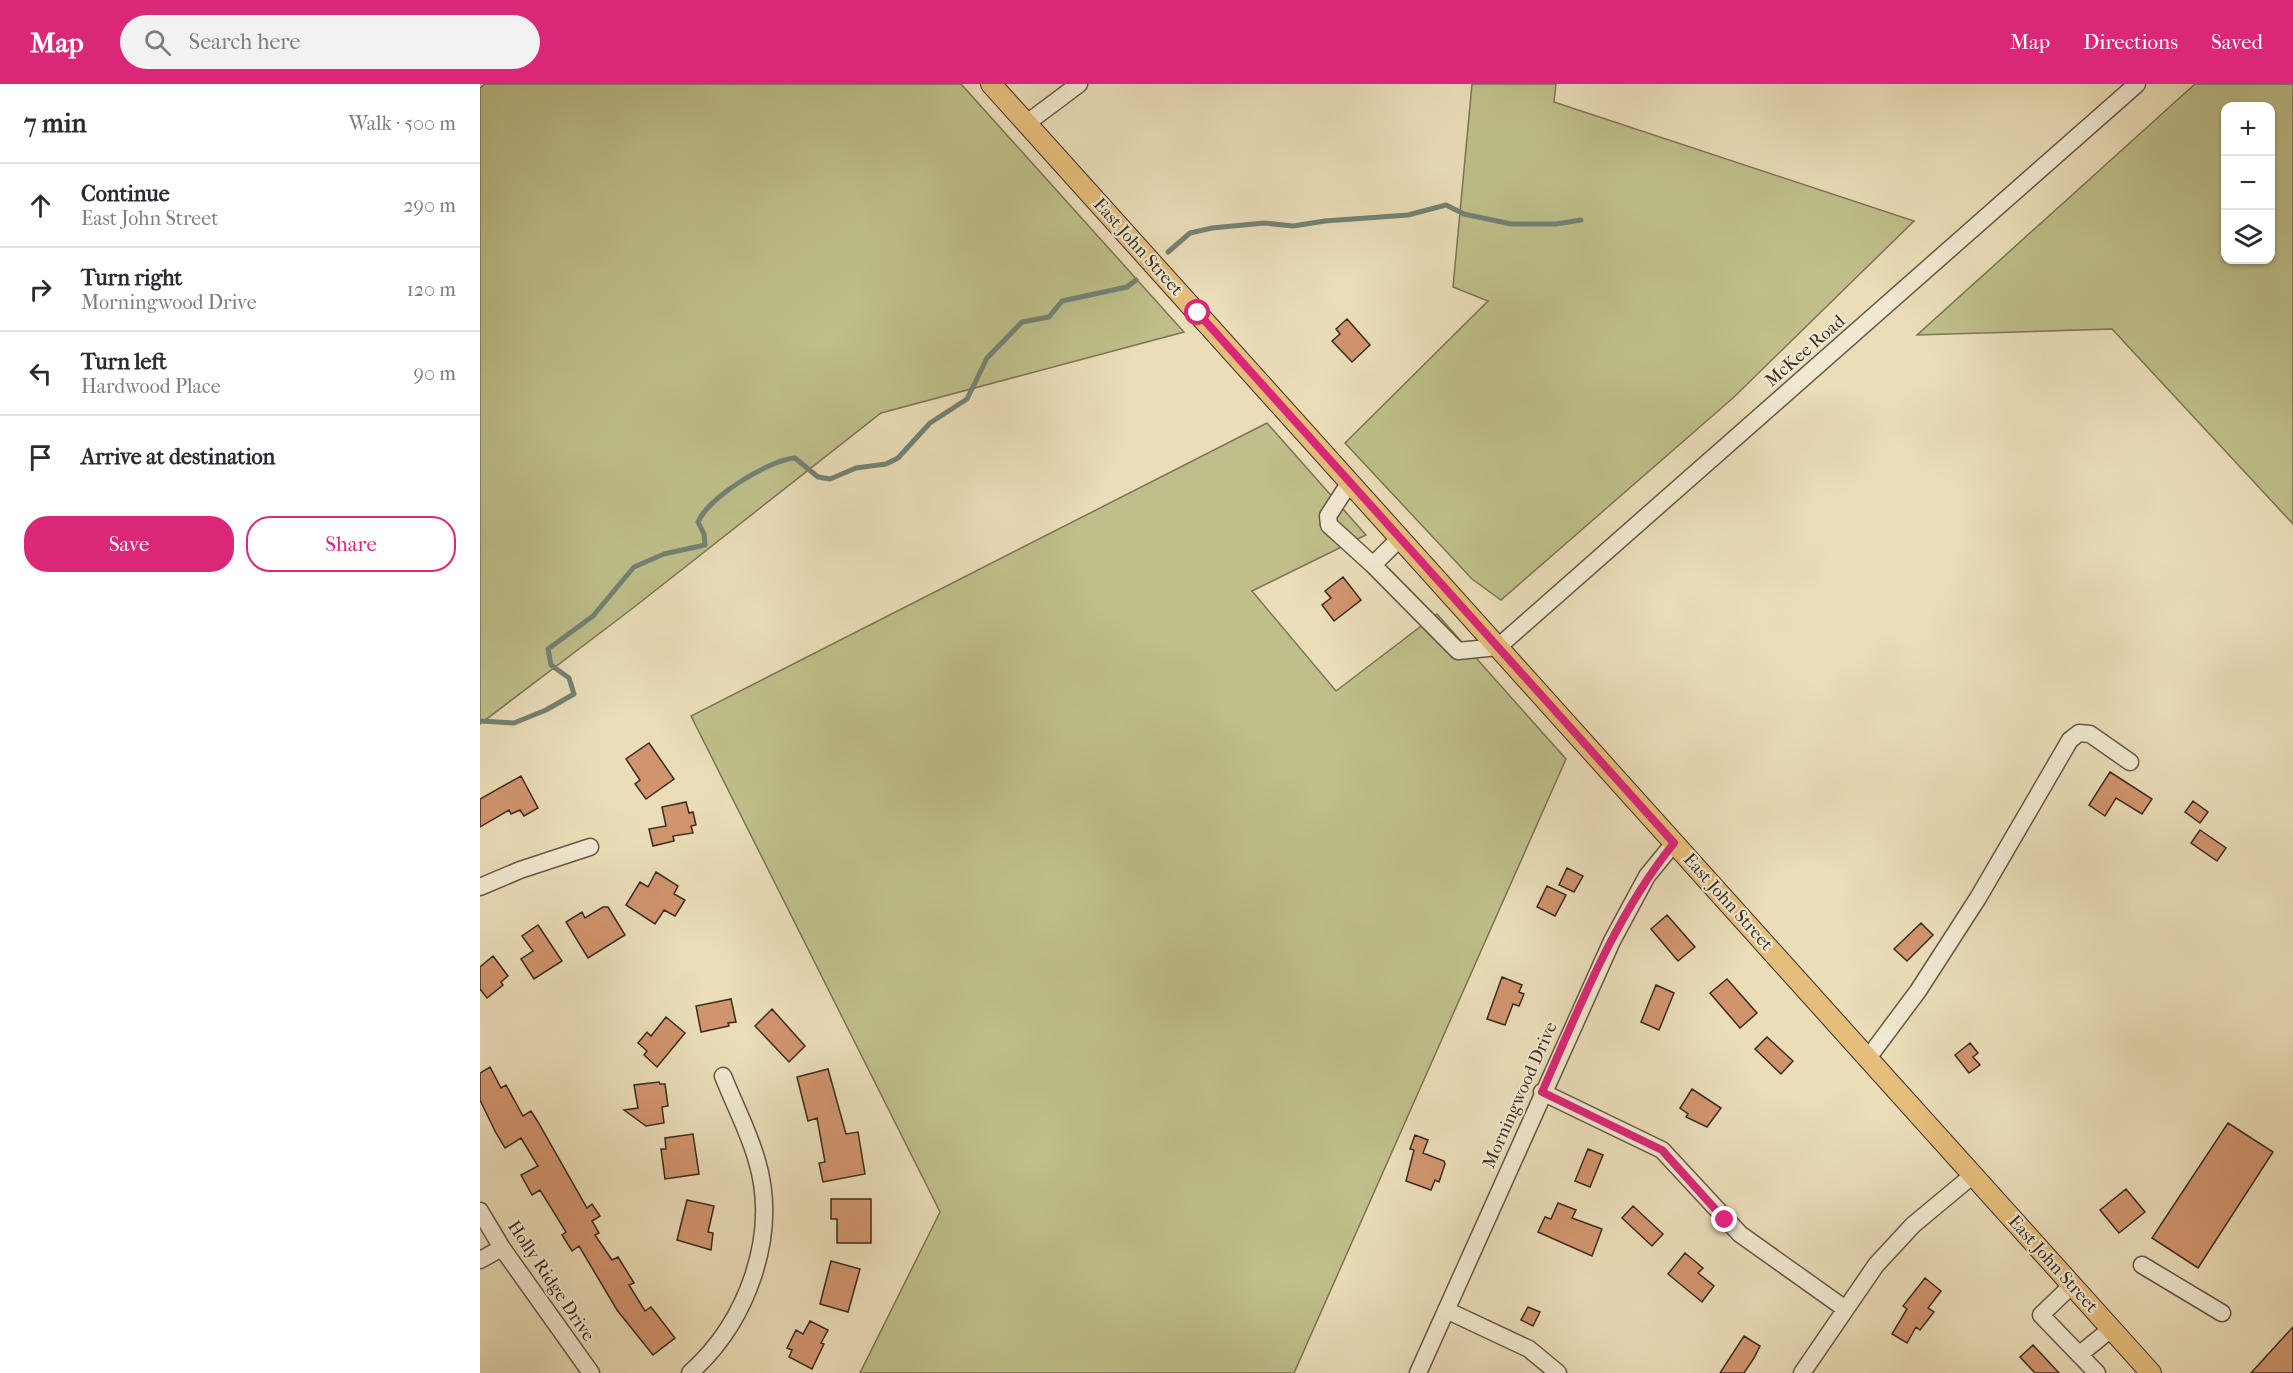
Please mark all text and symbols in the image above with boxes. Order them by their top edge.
search box [120,15,540,69]
text: Map [30,26,84,59]
icon: search [141,26,174,59]
text: Search here [189,29,300,55]
text: Map [2010,30,2050,54]
text: Directions [2083,30,2178,54]
text: Saved [2211,30,2263,54]
map controls [2221,102,2275,264]
button: + [2221,102,2275,156]
text: 7 min [24,108,87,139]
text: Walk · 500 m [348,112,456,135]
button: − [2221,156,2275,210]
text: Continue [81,181,170,207]
icon: ahead [24,189,57,222]
text: 290 m [403,194,456,217]
street label: East John Street [1089,194,1188,300]
text: East John Street [81,207,218,230]
button: layers [2221,210,2275,264]
text: Turn right [81,265,182,291]
icon: right [24,273,57,306]
text: 120 m [407,278,456,301]
text: Morningwood Drive [81,291,257,314]
route start [1184,299,1210,325]
street label: McKee Road [1761,311,1849,391]
text: Turn left [81,349,167,375]
icon: left [24,357,57,390]
text: 90 m [414,362,456,385]
text: Hardwood Place [81,375,221,398]
icon: arrive [24,441,57,474]
text: Arrive at destination [81,444,275,470]
button: Save [24,516,234,572]
button: Share [246,516,456,572]
street label: East John Street [1679,849,1778,955]
street label: Morningwood Drive [1478,1018,1562,1171]
route end [1711,1206,1737,1232]
street label: East John Street [2004,1211,2103,1317]
street label: Holly Ridge Drive [503,1217,599,1345]

